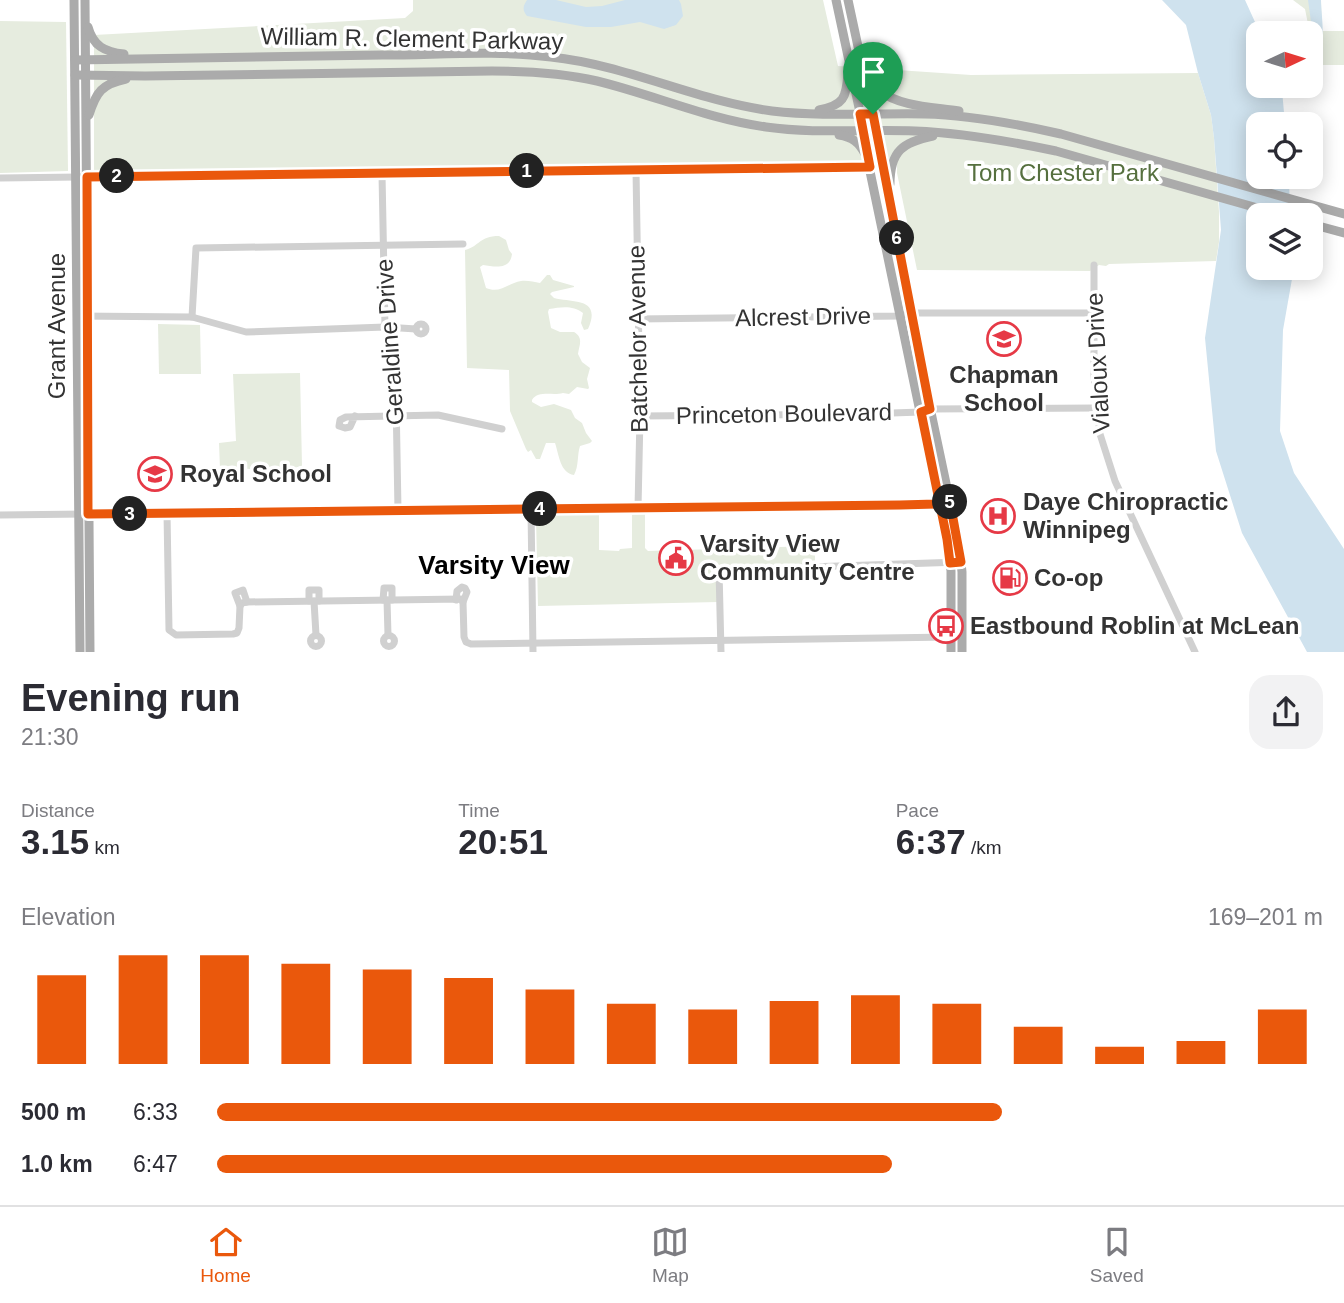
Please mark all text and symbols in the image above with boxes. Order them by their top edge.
north arrow [1246,21,1323,98]
map controls [1246,21,1323,280]
street label: William R. Clement Parkway [260,22,564,55]
pin [843,42,903,114]
icon: arrive [854,53,892,91]
button: locate [1246,112,1323,189]
pin: 1 [510,154,544,188]
pin: 2 [100,158,134,194]
park label: Tom Chester Park [967,159,1160,186]
text: 1 [521,160,532,181]
text: 2 [111,165,122,186]
button: layers [1246,203,1323,280]
pin: 6 [880,220,914,256]
text: 6 [891,227,902,248]
street label: Batchelor Avenue [622,245,653,433]
street label: Grant Avenue [43,253,70,399]
street label: Geraldine Drive [370,258,409,426]
street label: Vialoux Drive [1080,292,1115,434]
street label: Alcrest Drive [735,302,871,331]
school or university icon: Chapman School [985,320,1023,358]
place label: Chapman School [949,361,1059,416]
street label: Princeton Boulevard [676,398,892,429]
school or university icon: Royal School [136,455,174,493]
place label: Royal School [180,460,332,487]
pin: 5 [932,484,968,520]
place label: Daye Chiropractic Winnipeg [1023,488,1228,543]
pin: 4 [522,491,558,526]
text: 5 [944,491,955,512]
pin: 3 [113,496,148,532]
hospital icon: Daye Chiropractic Winnipeg [979,497,1017,535]
text: 4 [534,498,545,519]
text: 3 [124,503,135,524]
place label: Varsity View Community Centre [700,530,915,585]
public building icon: Varsity View Community Centre [657,539,695,577]
district label: Varsity View [418,550,570,580]
fuel station icon: Co-op [991,559,1029,597]
place label: Co-op [1034,564,1103,591]
bus stop icon: Eastbound Roblin at McLean [927,607,965,645]
place label: Eastbound Roblin at McLean [970,612,1299,639]
button: share [1249,675,1323,749]
text: Evening run [21,677,241,719]
text: 21:30 [21,724,79,750]
text: Distance [21,800,95,821]
text: Time [458,800,500,821]
text: Pace [896,800,939,821]
text: 3.15 [21,822,89,861]
text: 20:51 [458,822,548,861]
text: 6:37 [896,822,966,861]
text: km [89,837,120,858]
text: /km [966,837,1002,858]
text: Elevation [21,904,116,930]
text: 169–201 m [1208,904,1323,930]
text: 500 m [21,1099,86,1125]
text: 6:33 [133,1099,178,1125]
text: 1.0 km [21,1151,93,1177]
text: 6:47 [133,1151,178,1177]
tab: Home [200,1223,251,1287]
tab: Map [651,1223,689,1287]
tab: Saved [1090,1223,1144,1287]

